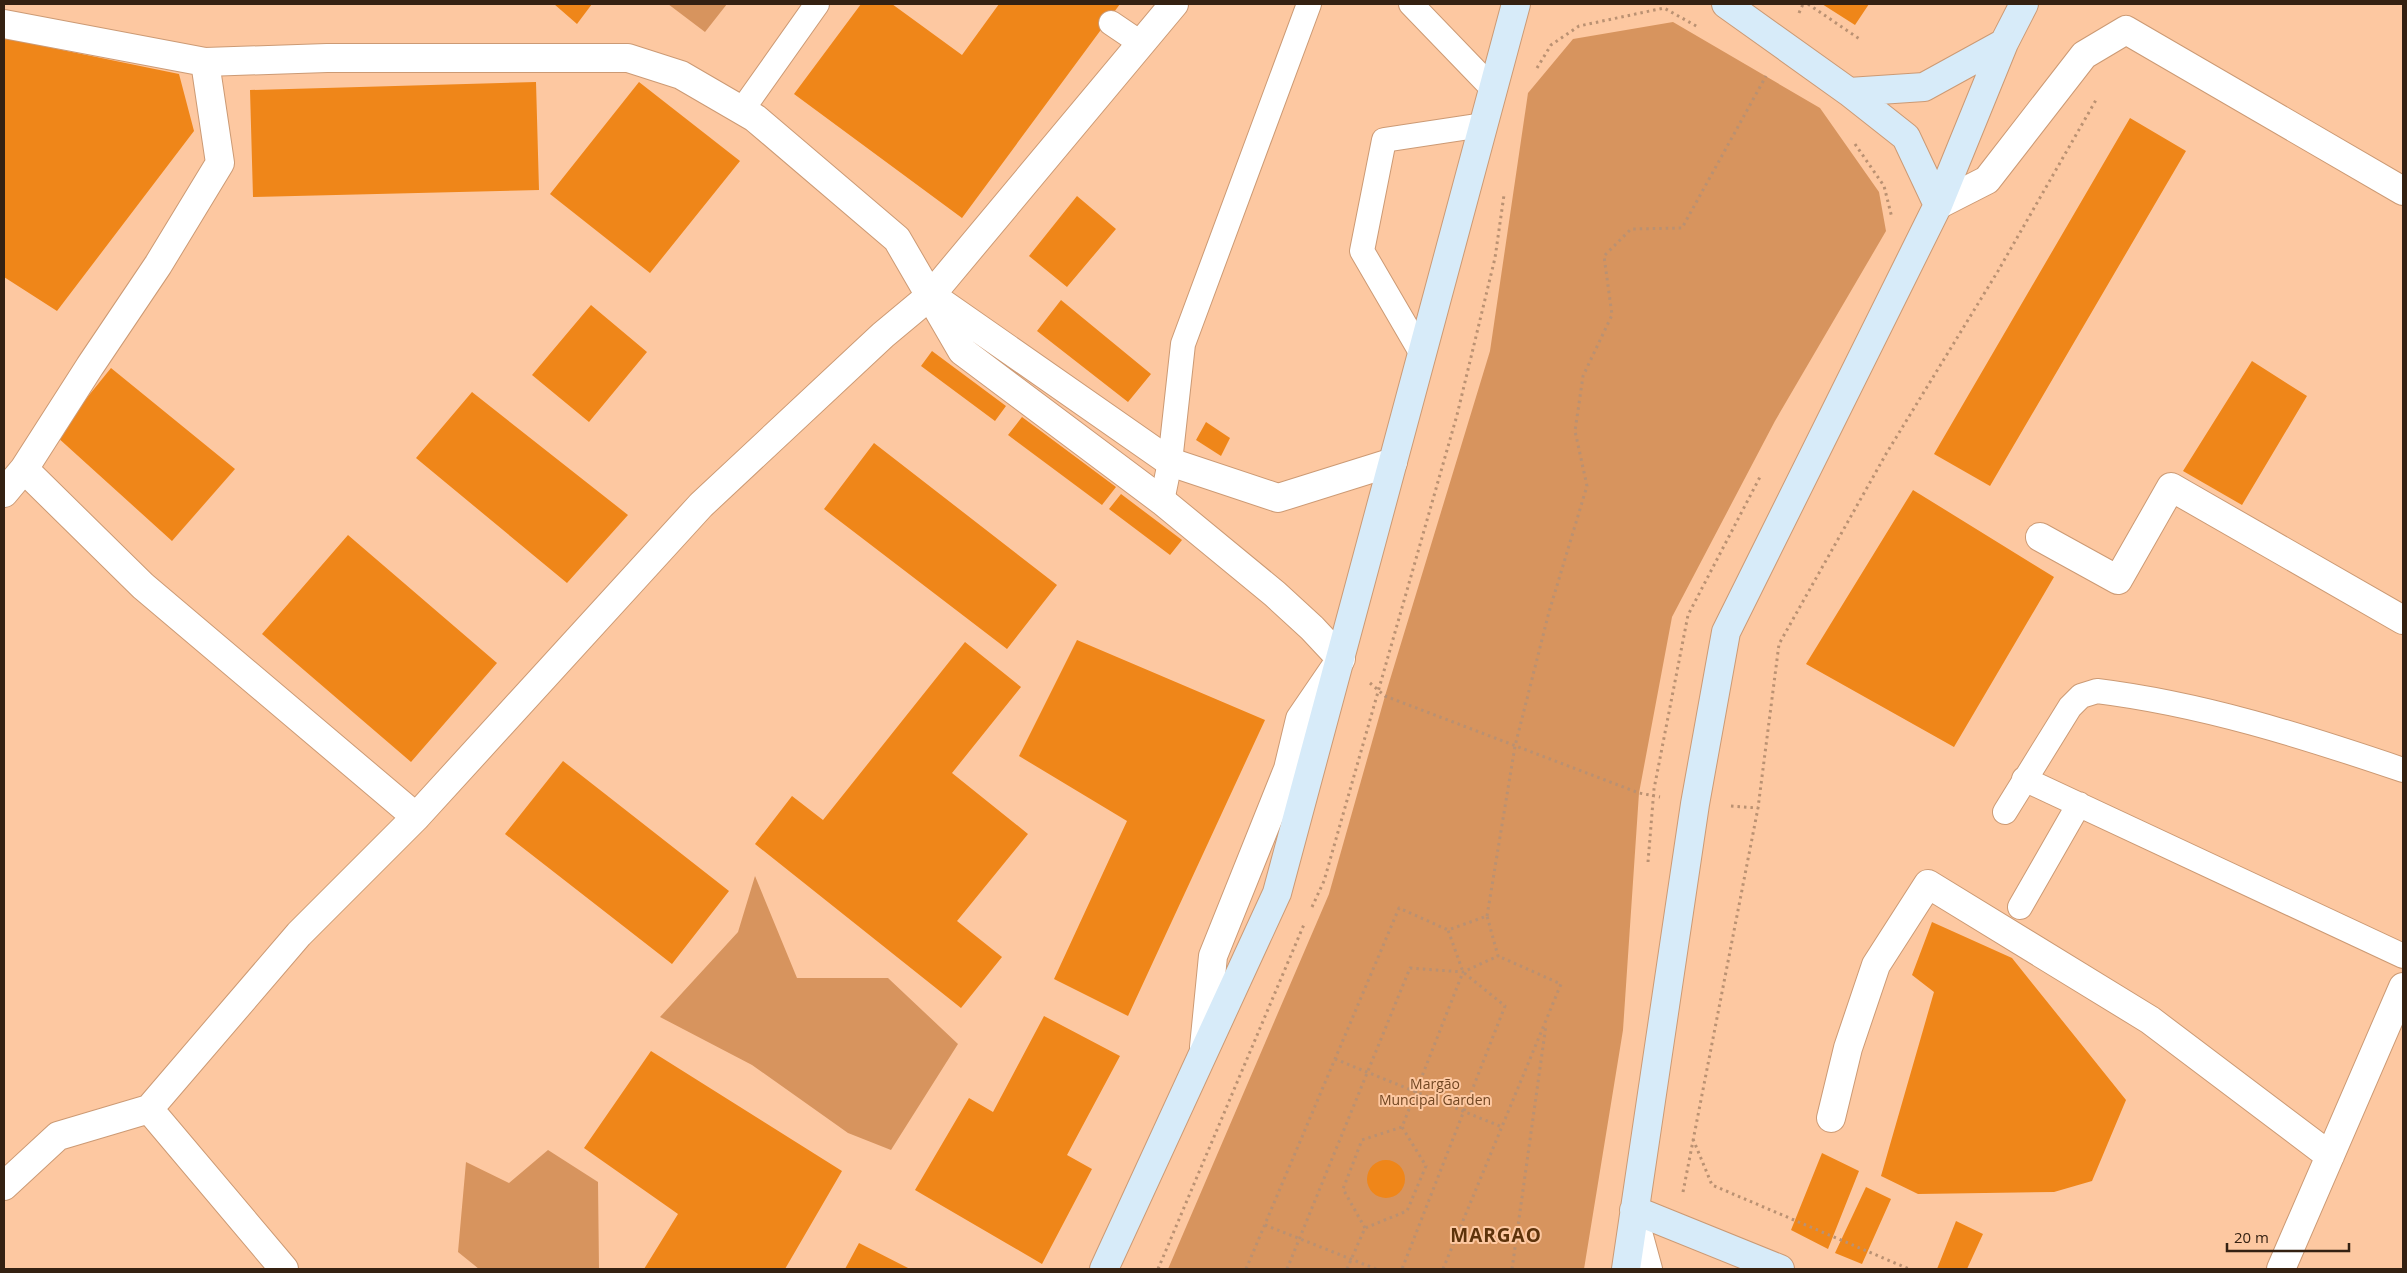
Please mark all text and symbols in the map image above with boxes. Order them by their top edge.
park label: Margão Muncipal Garden [1379,1074,1491,1109]
scale bar [2227,1220,2350,1252]
district label: MARGAO [1450,1222,1542,1248]
text: 20 m [2234,1227,2269,1247]

